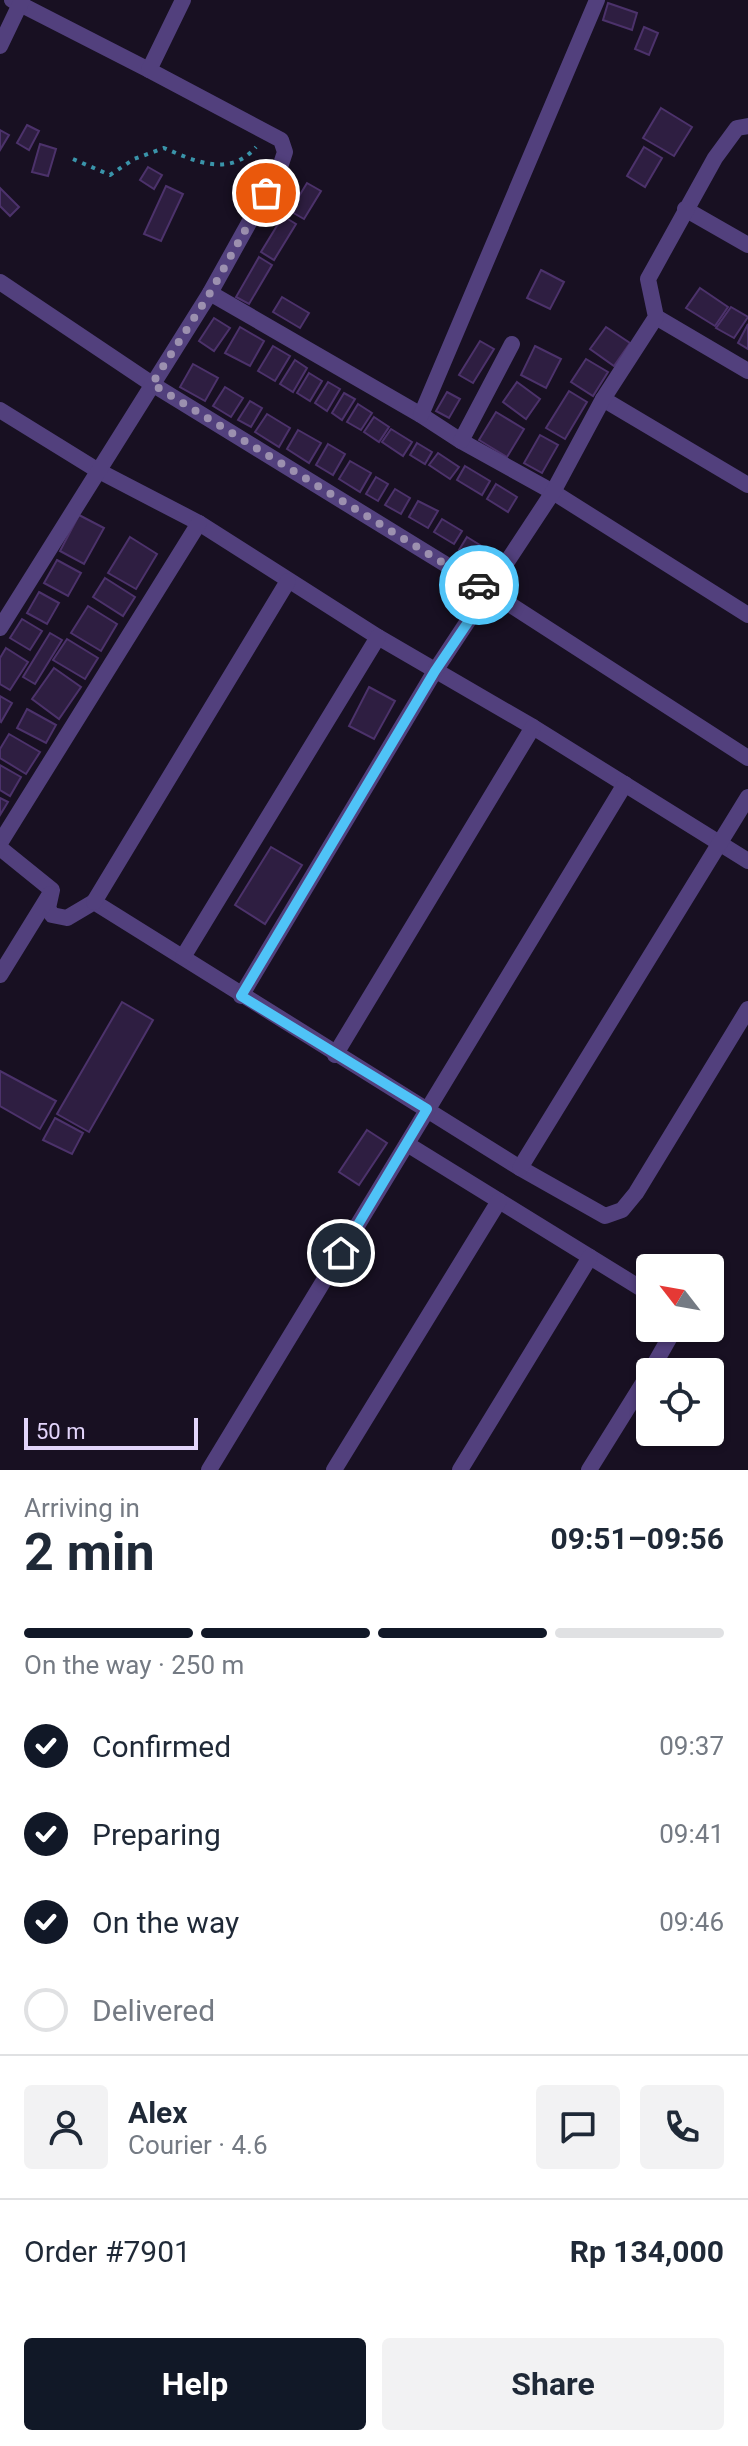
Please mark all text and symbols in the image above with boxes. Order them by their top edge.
pin [232,159,300,227]
icon: bag [244,171,288,215]
courier [439,545,519,625]
icon: car [457,563,501,607]
pin [307,1219,375,1287]
icon: home [319,1231,363,1275]
north arrow [636,1254,724,1342]
map controls [636,1254,724,1446]
button: locate [636,1358,724,1446]
scale bar [24,1414,198,1450]
text: 50 m [36,1419,85,1444]
text: Arriving in [24,1493,140,1523]
text: 09:51–09:56 [550,1521,724,1556]
text: 2 min [24,1522,155,1583]
text: On the way · 250 m [24,1650,244,1680]
icon: check [24,1724,68,1768]
text: Confirmed [92,1729,231,1764]
text: 09:37 [659,1731,724,1761]
icon: check [24,1812,68,1856]
text: Preparing [92,1817,221,1852]
text: 09:41 [659,1819,724,1849]
icon: check [24,1900,68,1944]
text: On the way [92,1905,239,1940]
text: 09:46 [659,1907,724,1937]
text: Delivered [92,1993,215,2028]
button: person [24,2085,108,2169]
button: chat [536,2085,620,2169]
button: phone [640,2085,724,2169]
text: Alex [128,2095,188,2130]
text: Courier · 4.6 [128,2130,268,2160]
text: Order #7901 [24,2234,191,2269]
text: Rp 134,000 [570,2234,724,2269]
button: Help [24,2338,366,2430]
button: Share [382,2338,724,2430]

